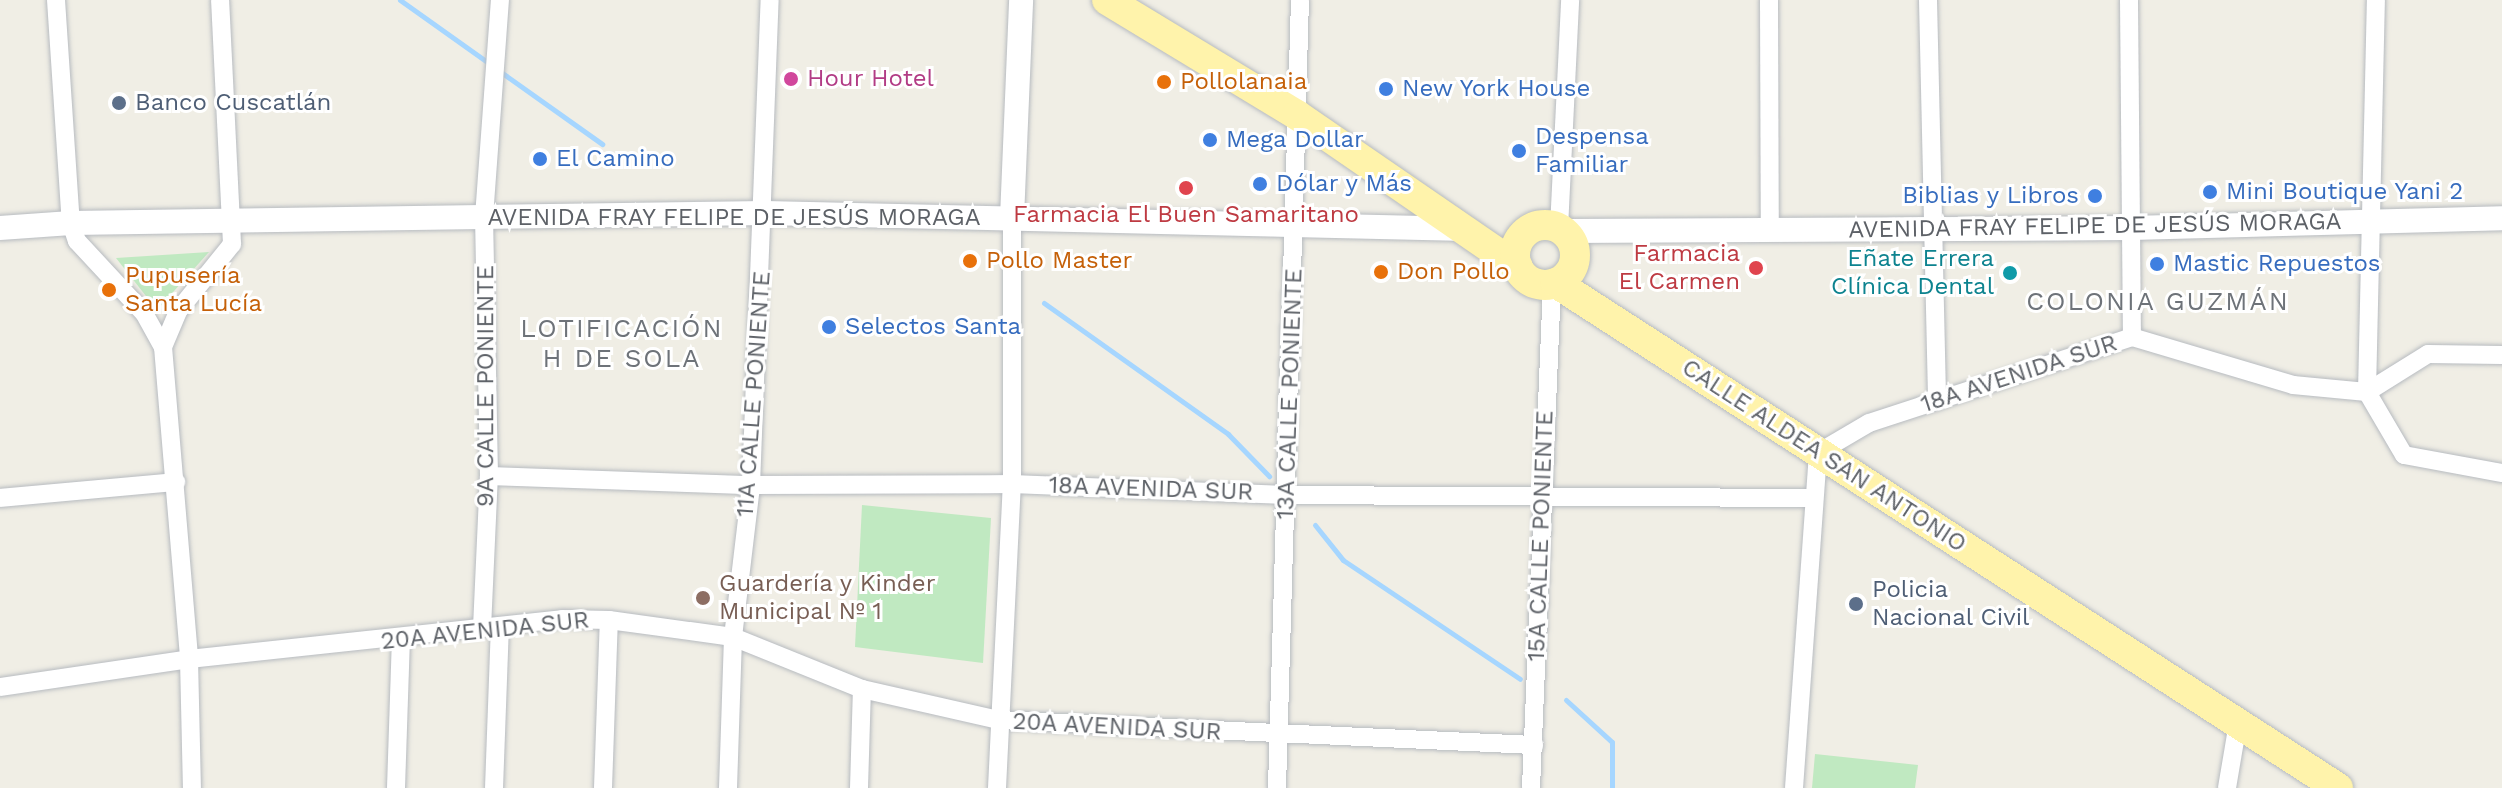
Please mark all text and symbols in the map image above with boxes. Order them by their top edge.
place label: Hour Hotel [807,65,934,93]
place label: Pollolanaia [1180,68,1307,96]
marker: Hour Hotel [782,70,800,88]
marker: Pollolanaia [1155,73,1173,91]
place label: New York House [1402,75,1592,103]
marker: New York House [1377,80,1395,98]
place label: Banco Cuscatlán [135,89,331,117]
marker: Banco Cuscatlán [110,94,128,112]
place label: Despensa Familiar [1535,123,1649,179]
place label: Mega Dollar [1226,126,1364,154]
marker: Mega Dollar [1201,131,1219,149]
marker: Despensa Familiar [1510,142,1528,160]
place label: El Camino [556,145,675,173]
marker: El Camino [531,150,549,168]
place label: Dólar y Más [1276,170,1414,198]
marker: Dólar y Más [1251,175,1269,193]
place label: Mini Boutique Yani 2 [2226,178,2464,206]
marker: Farmacia El Buen Samaritano [1177,179,1195,197]
place label: Biblias y Libros [1901,182,2079,210]
marker: Mini Boutique Yani 2 [2201,183,2219,201]
marker: Biblias y Libros [2086,187,2104,205]
place label: Farmacia El Buen Samaritano [1012,201,1360,229]
street label: AVENIDA FRAY FELIPE DE JESÚS MORAGA [486,204,982,232]
street label: AVENIDA FRAY FELIPE DE JESÚS MORAGA [1847,207,2343,245]
place label: Farmacia El Carmen [1618,240,1740,296]
place label: Eñate Errera Clínica Dental [1831,245,1994,301]
place label: Pollo Master [986,247,1132,275]
place label: Mastic Repuestos [2173,250,2381,278]
marker: Pollo Master [961,252,979,270]
marker: Mastic Repuestos [2148,255,2166,273]
place label: Don Pollo [1397,258,1510,286]
marker: Farmacia El Carmen [1747,259,1765,277]
place label: Pupusería Santa Lucía [125,262,263,318]
marker: Don Pollo [1372,263,1390,281]
street label: 9A CALLE PONIENTE [472,264,500,508]
marker: Eñate Errera Clínica Dental [2001,264,2019,282]
street label: 13A CALLE PONIENTE [1271,268,1309,520]
street label: 11A CALLE PONIENTE [731,270,777,518]
marker: Pupusería Santa Lucía [100,281,118,299]
district label: COLONIA GUZMÁN [2026,286,2290,318]
district label: LOTIFICACIÓN H DE SOLA [520,313,724,374]
place label: Selectos Santa [845,313,1021,341]
marker: Selectos Santa [820,318,838,336]
street label: 18A AVENIDA SUR [1916,328,2122,420]
street label: CALLE ALDEA SAN ANTONIO [1675,352,1973,560]
street label: 15A CALLE PONIENTE [1522,410,1560,662]
street label: 18A AVENIDA SUR [1047,471,1255,507]
place label: Guardería y Kinder Municipal Nº 1 [719,570,937,626]
place label: Policia Nacional Civil [1872,576,2030,632]
marker: Guardería y Kinder Municipal Nº 1 [694,589,712,607]
marker: Policia Nacional Civil [1847,595,1865,613]
street label: 20A AVENIDA SUR [378,606,592,656]
street label: 20A AVENIDA SUR [1010,707,1224,747]

